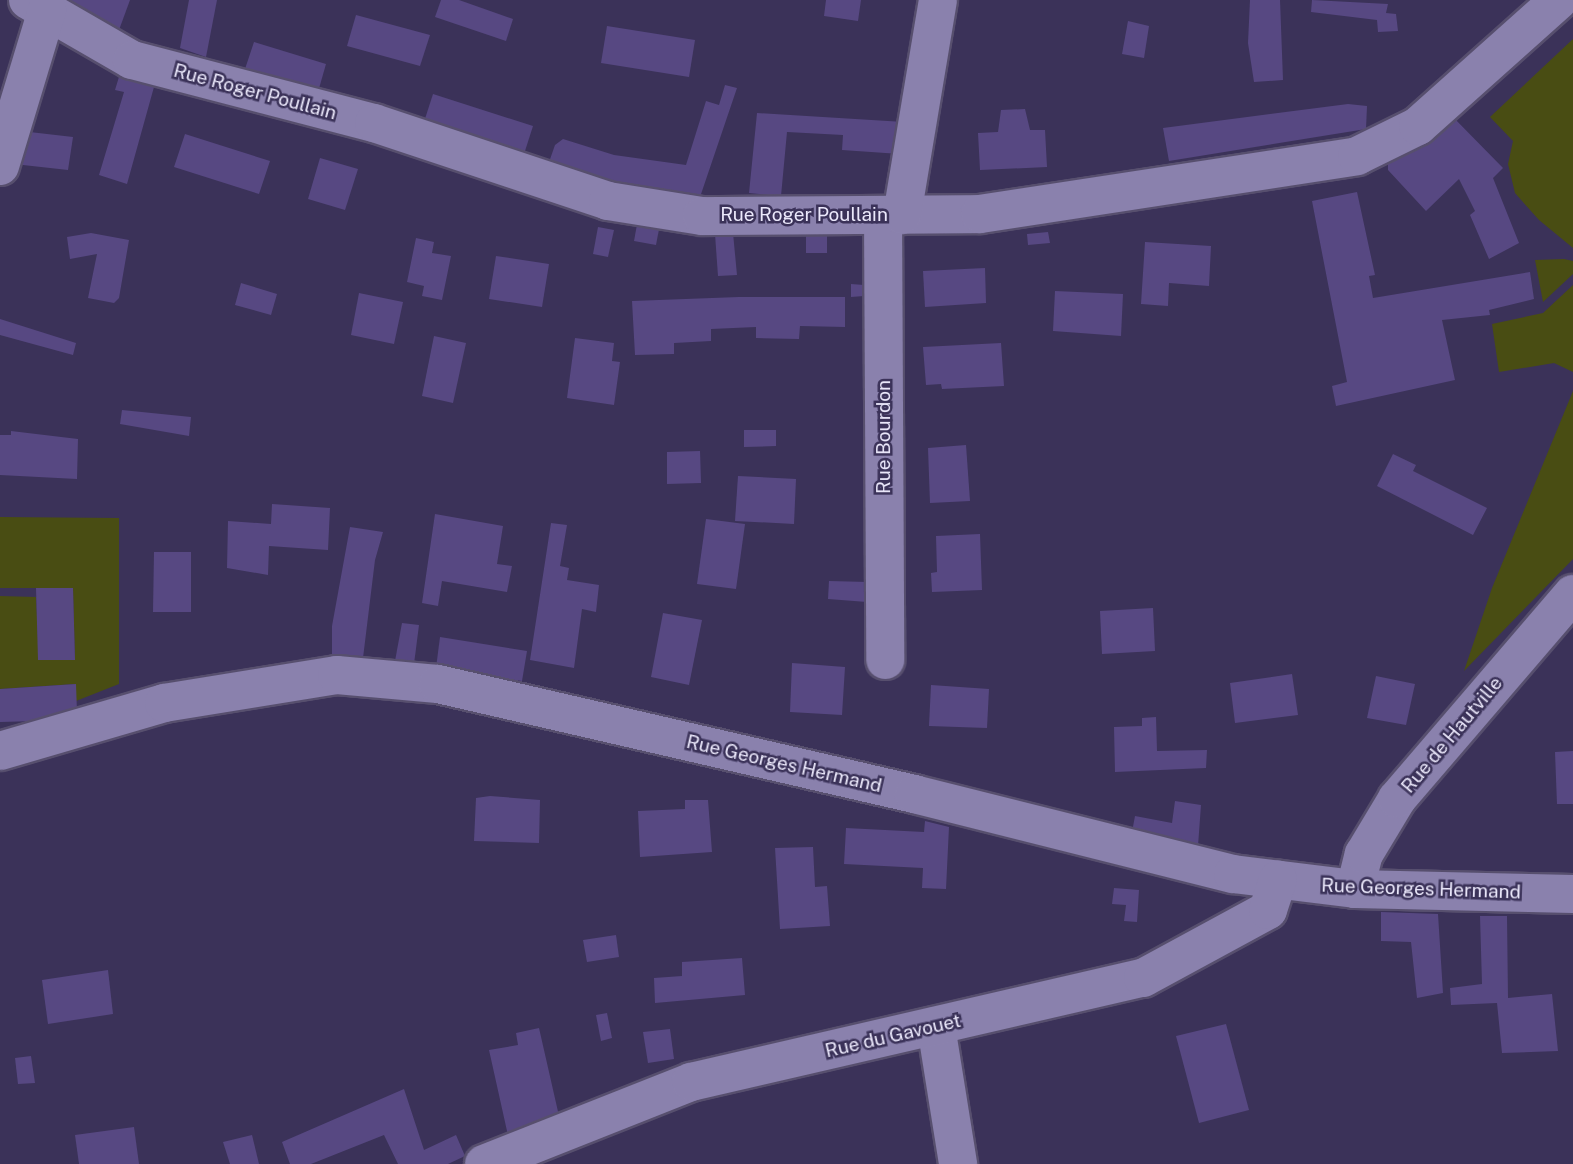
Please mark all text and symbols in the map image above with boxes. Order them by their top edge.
street label: Rue Roger Poullain [171,59,339,125]
street label: Rue Roger Poullain [720,204,888,226]
street label: Rue Bourdon [873,380,895,494]
street label: Rue de Hautville [1397,672,1507,798]
street label: Rue Georges Hermand [684,730,884,798]
street label: Rue Georges Hermand [1321,874,1521,904]
street label: Rue du Gavouet [823,1009,963,1063]

